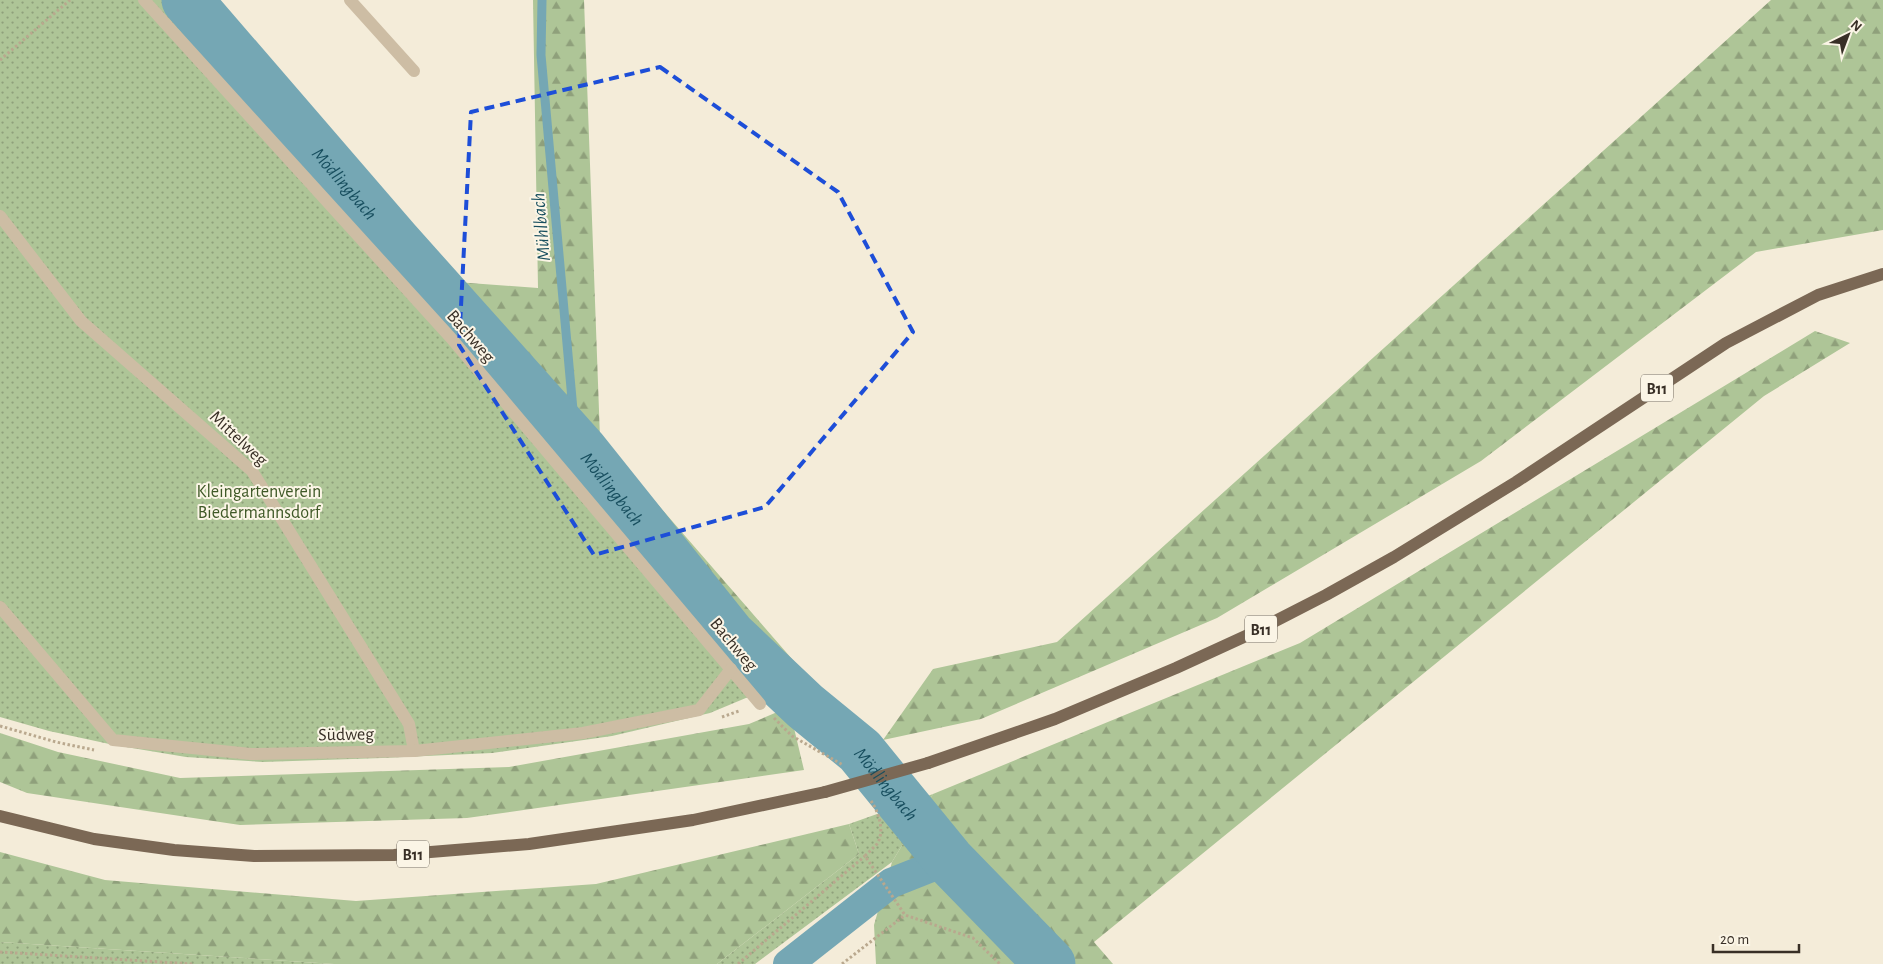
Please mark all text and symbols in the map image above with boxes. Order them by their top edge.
north arrow [1823,10,1873,60]
text: N [1848,18,1864,35]
water label: Mödlingbach [308,145,380,224]
water label: Mühlbach [529,192,554,262]
street label: Bachweg [443,307,498,366]
road number: B11 [1641,374,1673,402]
street label: Mittelweg [206,408,271,470]
water label: Mödlingbach [577,449,647,530]
park label: Kleingartenverein Biedermannsdorf [197,483,322,522]
street label: Bachweg [706,615,760,675]
road number: B11 [1245,616,1277,642]
street label: Südweg [318,726,374,744]
water label: Mödlingbach [850,744,921,825]
road number: B11 [397,841,429,868]
scale bar [1713,922,1799,954]
text: 20 m [1720,932,1749,947]

